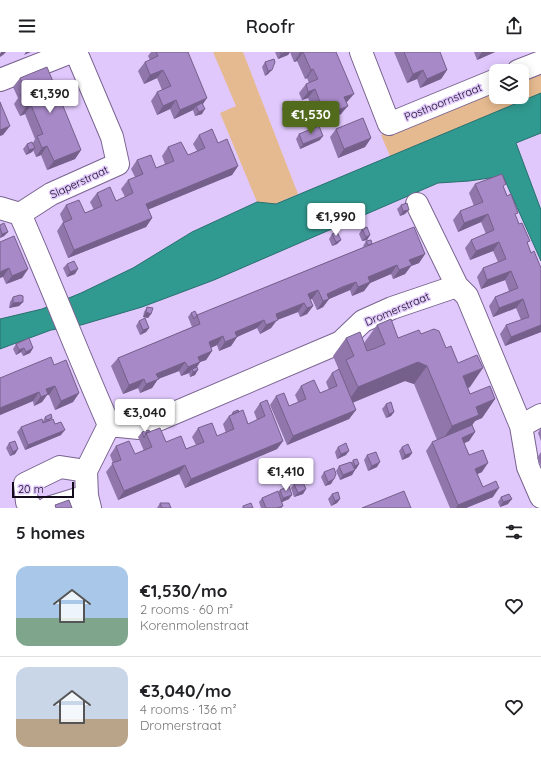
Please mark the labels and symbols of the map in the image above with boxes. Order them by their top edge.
pin: €1,390 [17,80,83,114]
street label: Posthoornstraat [402,80,484,124]
pin: €1,530 [278,101,344,135]
street label: Slaperstraat [48,162,111,202]
pin: €1,990 [303,203,369,237]
street label: Dromerstraat [362,289,432,329]
pin: €3,040 [112,399,178,433]
pin: €1,410 [253,458,319,492]
scale bar [12,480,74,499]

